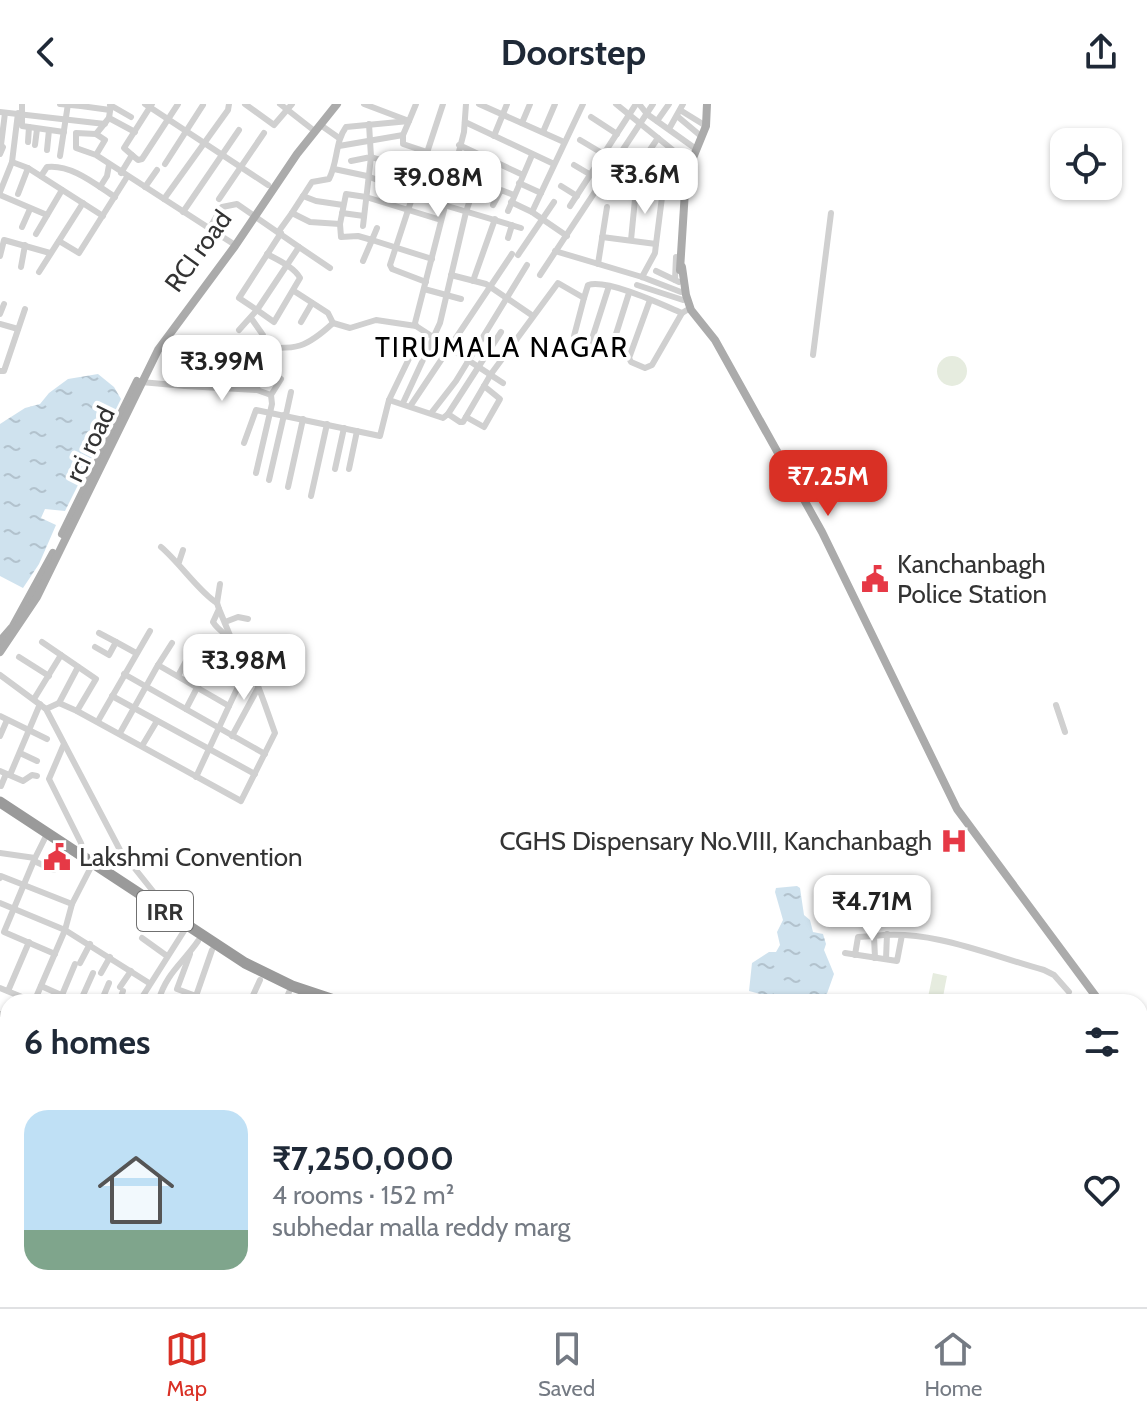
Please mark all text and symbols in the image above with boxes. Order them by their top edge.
icon: back [24,30,68,74]
text: Doorstep [501,30,646,74]
icon: share [1079,30,1123,74]
map controls [1050,128,1122,200]
button: locate [1050,128,1122,200]
pin: ₹3.6M [589,148,701,216]
pin: ₹9.08M [373,151,503,219]
text: ₹3.6M [610,158,680,190]
text: ₹9.08M [393,161,483,193]
street label: RCI road [158,204,238,298]
district label: TIRUMALA NAGAR [375,330,629,364]
pin: ₹3.99M [157,335,287,403]
text: ₹3.99M [180,345,264,377]
street label: rci road [58,401,122,487]
pin: ₹7.25M [763,450,893,518]
text: ₹7.25M [787,460,869,492]
place label: Kanchanbagh Police Station [897,548,1047,610]
public building icon: Kanchanbagh Police Station [860,564,890,594]
pin: ₹3.98M [179,634,309,702]
text: ₹3.98M [201,644,287,676]
place label: CGHS Dispensary No.VIII, Kanchanbagh [499,825,932,857]
hospital icon: CGHS Dispensary No.VIII, Kanchanbagh [939,826,969,856]
place label: Lakshmi Convention [79,841,303,873]
public building icon: Lakshmi Convention [42,842,72,872]
pin: ₹4.71M [807,875,937,943]
text: ₹4.71M [832,885,912,917]
road number: IRR [137,891,193,931]
icon: filters [1080,1020,1124,1064]
text: 6 homes [24,1021,150,1063]
text: ₹7,250,000 [272,1137,454,1179]
icon: home [88,1142,184,1238]
icon: heart [1080,1168,1124,1212]
text: 4 rooms · 152 m² [272,1179,454,1211]
text: subhedar malla reddy marg [272,1211,570,1243]
tab: Map [165,1327,209,1402]
tab: Saved [538,1327,595,1402]
tab: Home [924,1327,982,1402]

